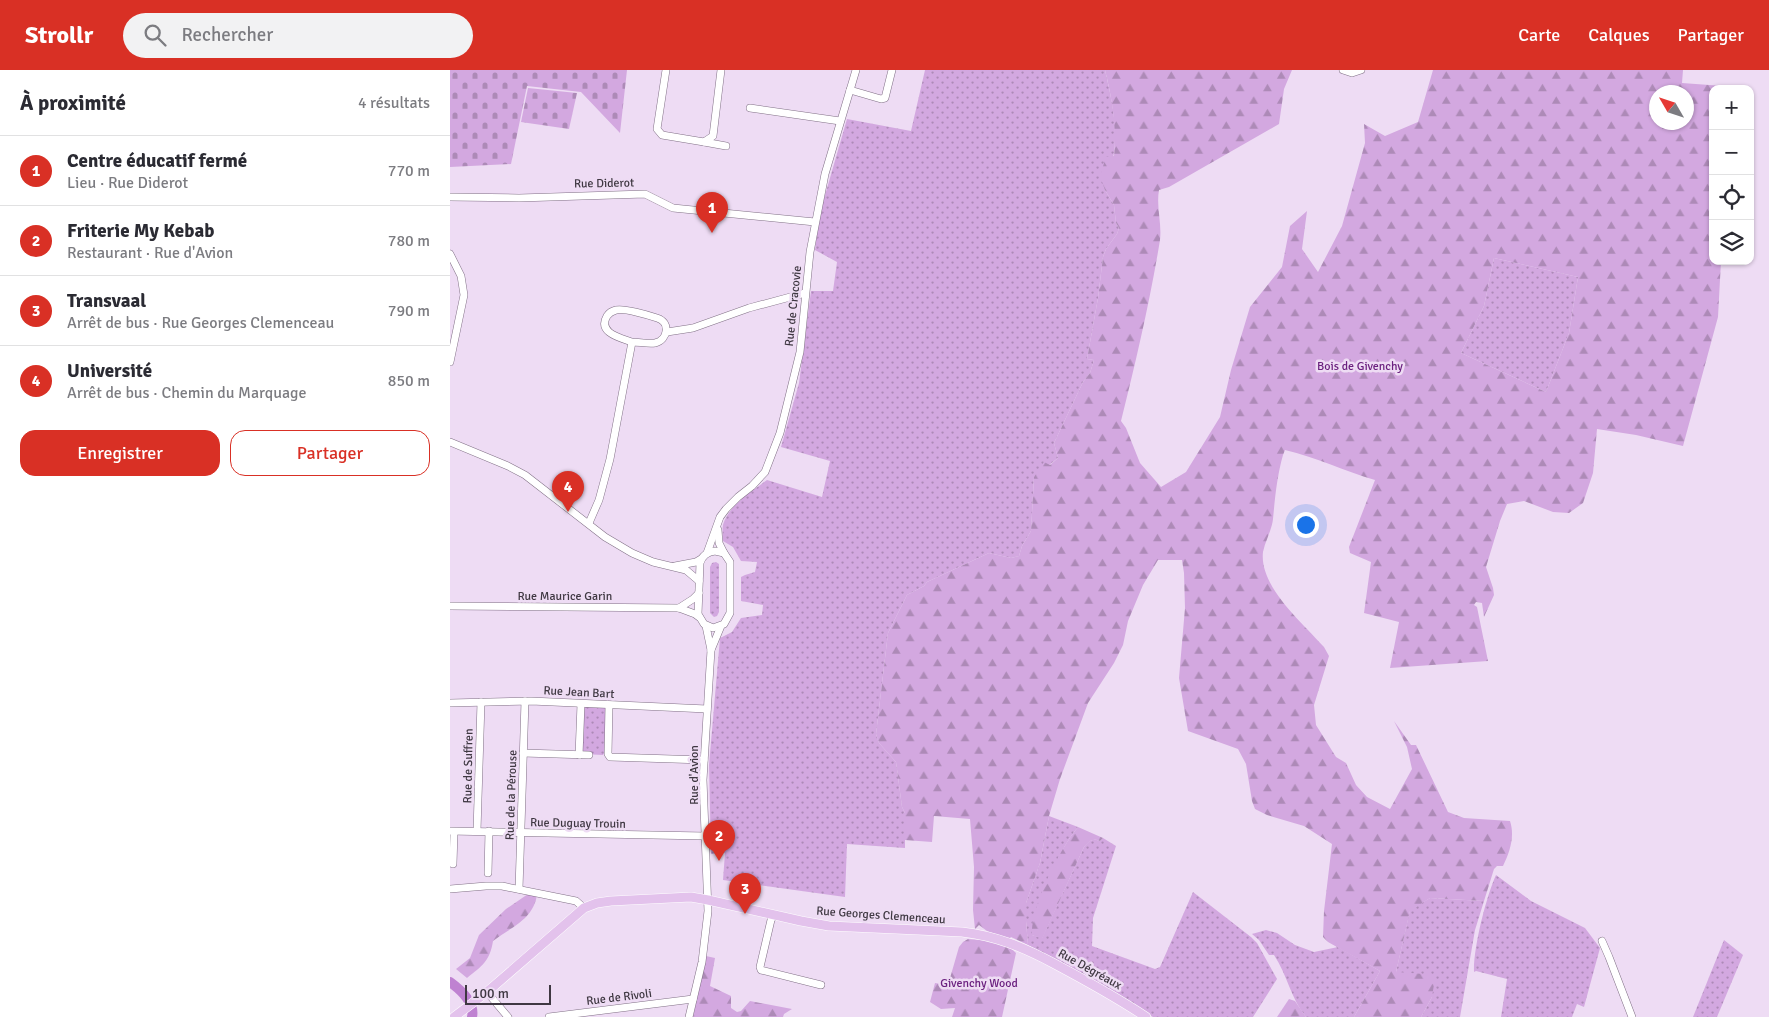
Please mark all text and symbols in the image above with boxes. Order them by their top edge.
search box [123,13,473,58]
text: Strollr [25,20,93,50]
icon: search [141,21,169,49]
text: Rechercher [181,23,273,47]
text: Carte [1518,24,1560,46]
text: Calques [1588,24,1650,46]
text: Partager [1678,24,1744,46]
north arrow [1649,85,1694,130]
map controls [1709,85,1754,265]
button: + [1709,85,1754,130]
text: À proximité [20,90,126,116]
text: 4 résultats [358,93,430,113]
button: − [1709,130,1754,175]
text: Centre éducatif fermé [67,149,247,173]
text: 1 [32,161,40,181]
text: 770 m [388,161,430,181]
text: Lieu · Rue Diderot [67,173,188,193]
street label: Rue Diderot [574,175,634,192]
button: locate [1709,175,1754,220]
pin: 1 [696,192,728,233]
text: Friterie My Kebab [67,219,214,243]
button: layers [1709,220,1754,265]
text: 2 [32,231,40,251]
text: 780 m [388,231,430,251]
text: Restaurant · Rue d'Avion [67,243,233,263]
street label: Rue de Cracovie [782,265,805,347]
text: Transvaal [67,289,146,313]
text: 3 [32,301,40,321]
text: 790 m [388,301,430,321]
text: Arrêt de bus · Rue Georges Clemenceau [67,313,334,333]
text: Université [67,359,152,383]
park label: Bois de Givenchy [1317,359,1403,374]
text: 4 [32,371,40,391]
text: 850 m [388,371,430,391]
text: Arrêt de bus · Chemin du Marquage [67,383,306,403]
button: Enregistrer [20,430,220,476]
button: Partager [230,430,430,476]
pin: 4 [552,471,584,512]
your location [1293,512,1319,538]
street label: Rue Maurice Garin [518,589,612,604]
street label: Rue Jean Bart [543,683,615,702]
street label: Rue de Suffren [460,728,477,804]
street label: Rue d'Avion [687,745,702,805]
street label: Rue de la Pérouse [502,750,521,840]
street label: Rue Duguay Trouin [530,815,626,832]
pin: 2 [703,820,735,861]
pin: 3 [729,873,761,914]
street label: Rue Georges Clemenceau [816,903,946,928]
street label: Rue Dégréaux [1055,946,1125,993]
park label: Givenchy Wood [940,976,1018,991]
scale bar [465,982,551,1005]
text: 100 m [472,985,509,1002]
street label: Rue de Rivoli [586,986,653,1009]

